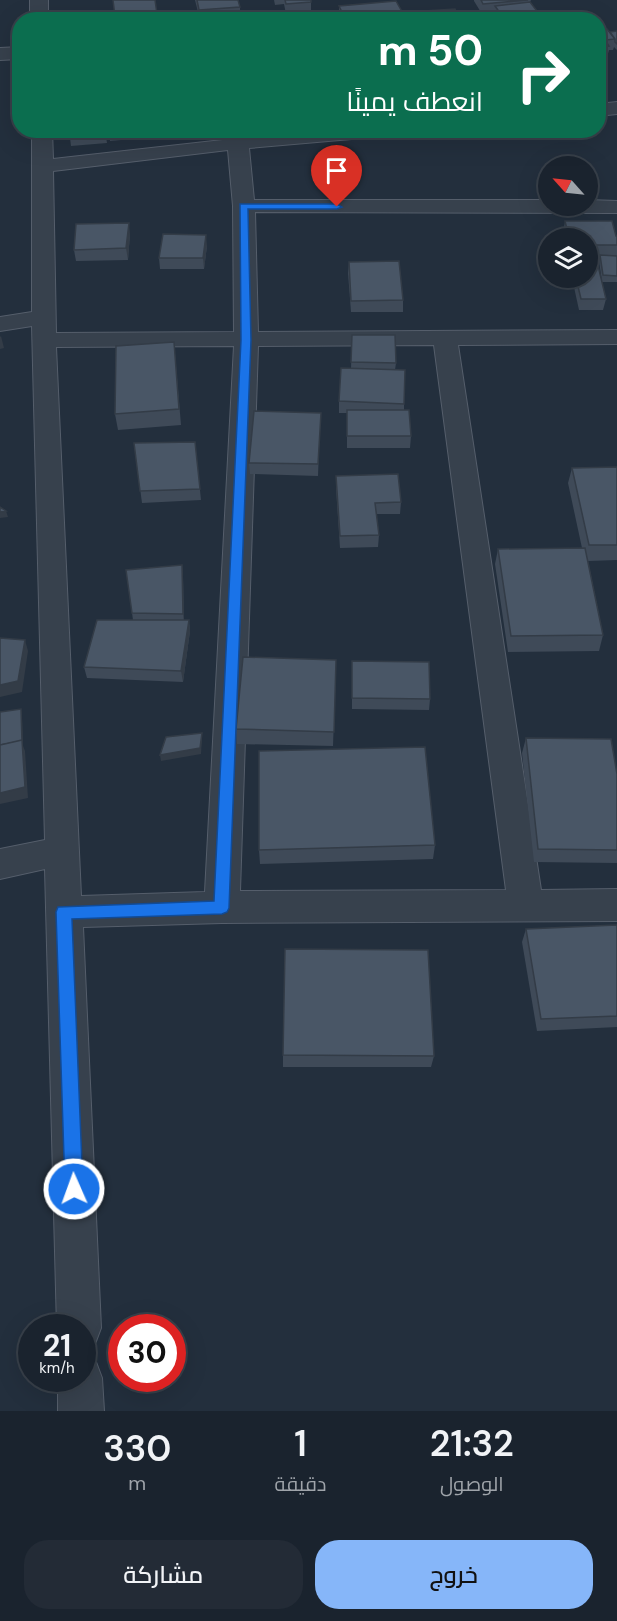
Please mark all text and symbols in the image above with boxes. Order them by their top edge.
text: 50 m [378,23,483,78]
icon: right [504,36,582,114]
text: انعطف يمينًا [346,84,483,119]
pin [311,145,362,207]
icon: arrive [320,154,353,187]
north arrow [538,156,598,216]
map controls [538,156,598,288]
button: layers [538,228,598,288]
position arrow [42,1157,106,1221]
speed limit sign: 30 [108,1314,186,1392]
text: 21 [43,1326,71,1365]
text: km/h [39,1358,75,1378]
text: 1 [294,1420,307,1467]
text: 21:32 [430,1420,514,1467]
text: 330 [103,1425,171,1472]
text: m [128,1470,146,1496]
text: دقيقة [275,1471,327,1497]
text: الوصول [440,1471,504,1497]
button: مشاركة [24,1540,303,1609]
button: خروج [315,1540,593,1609]

